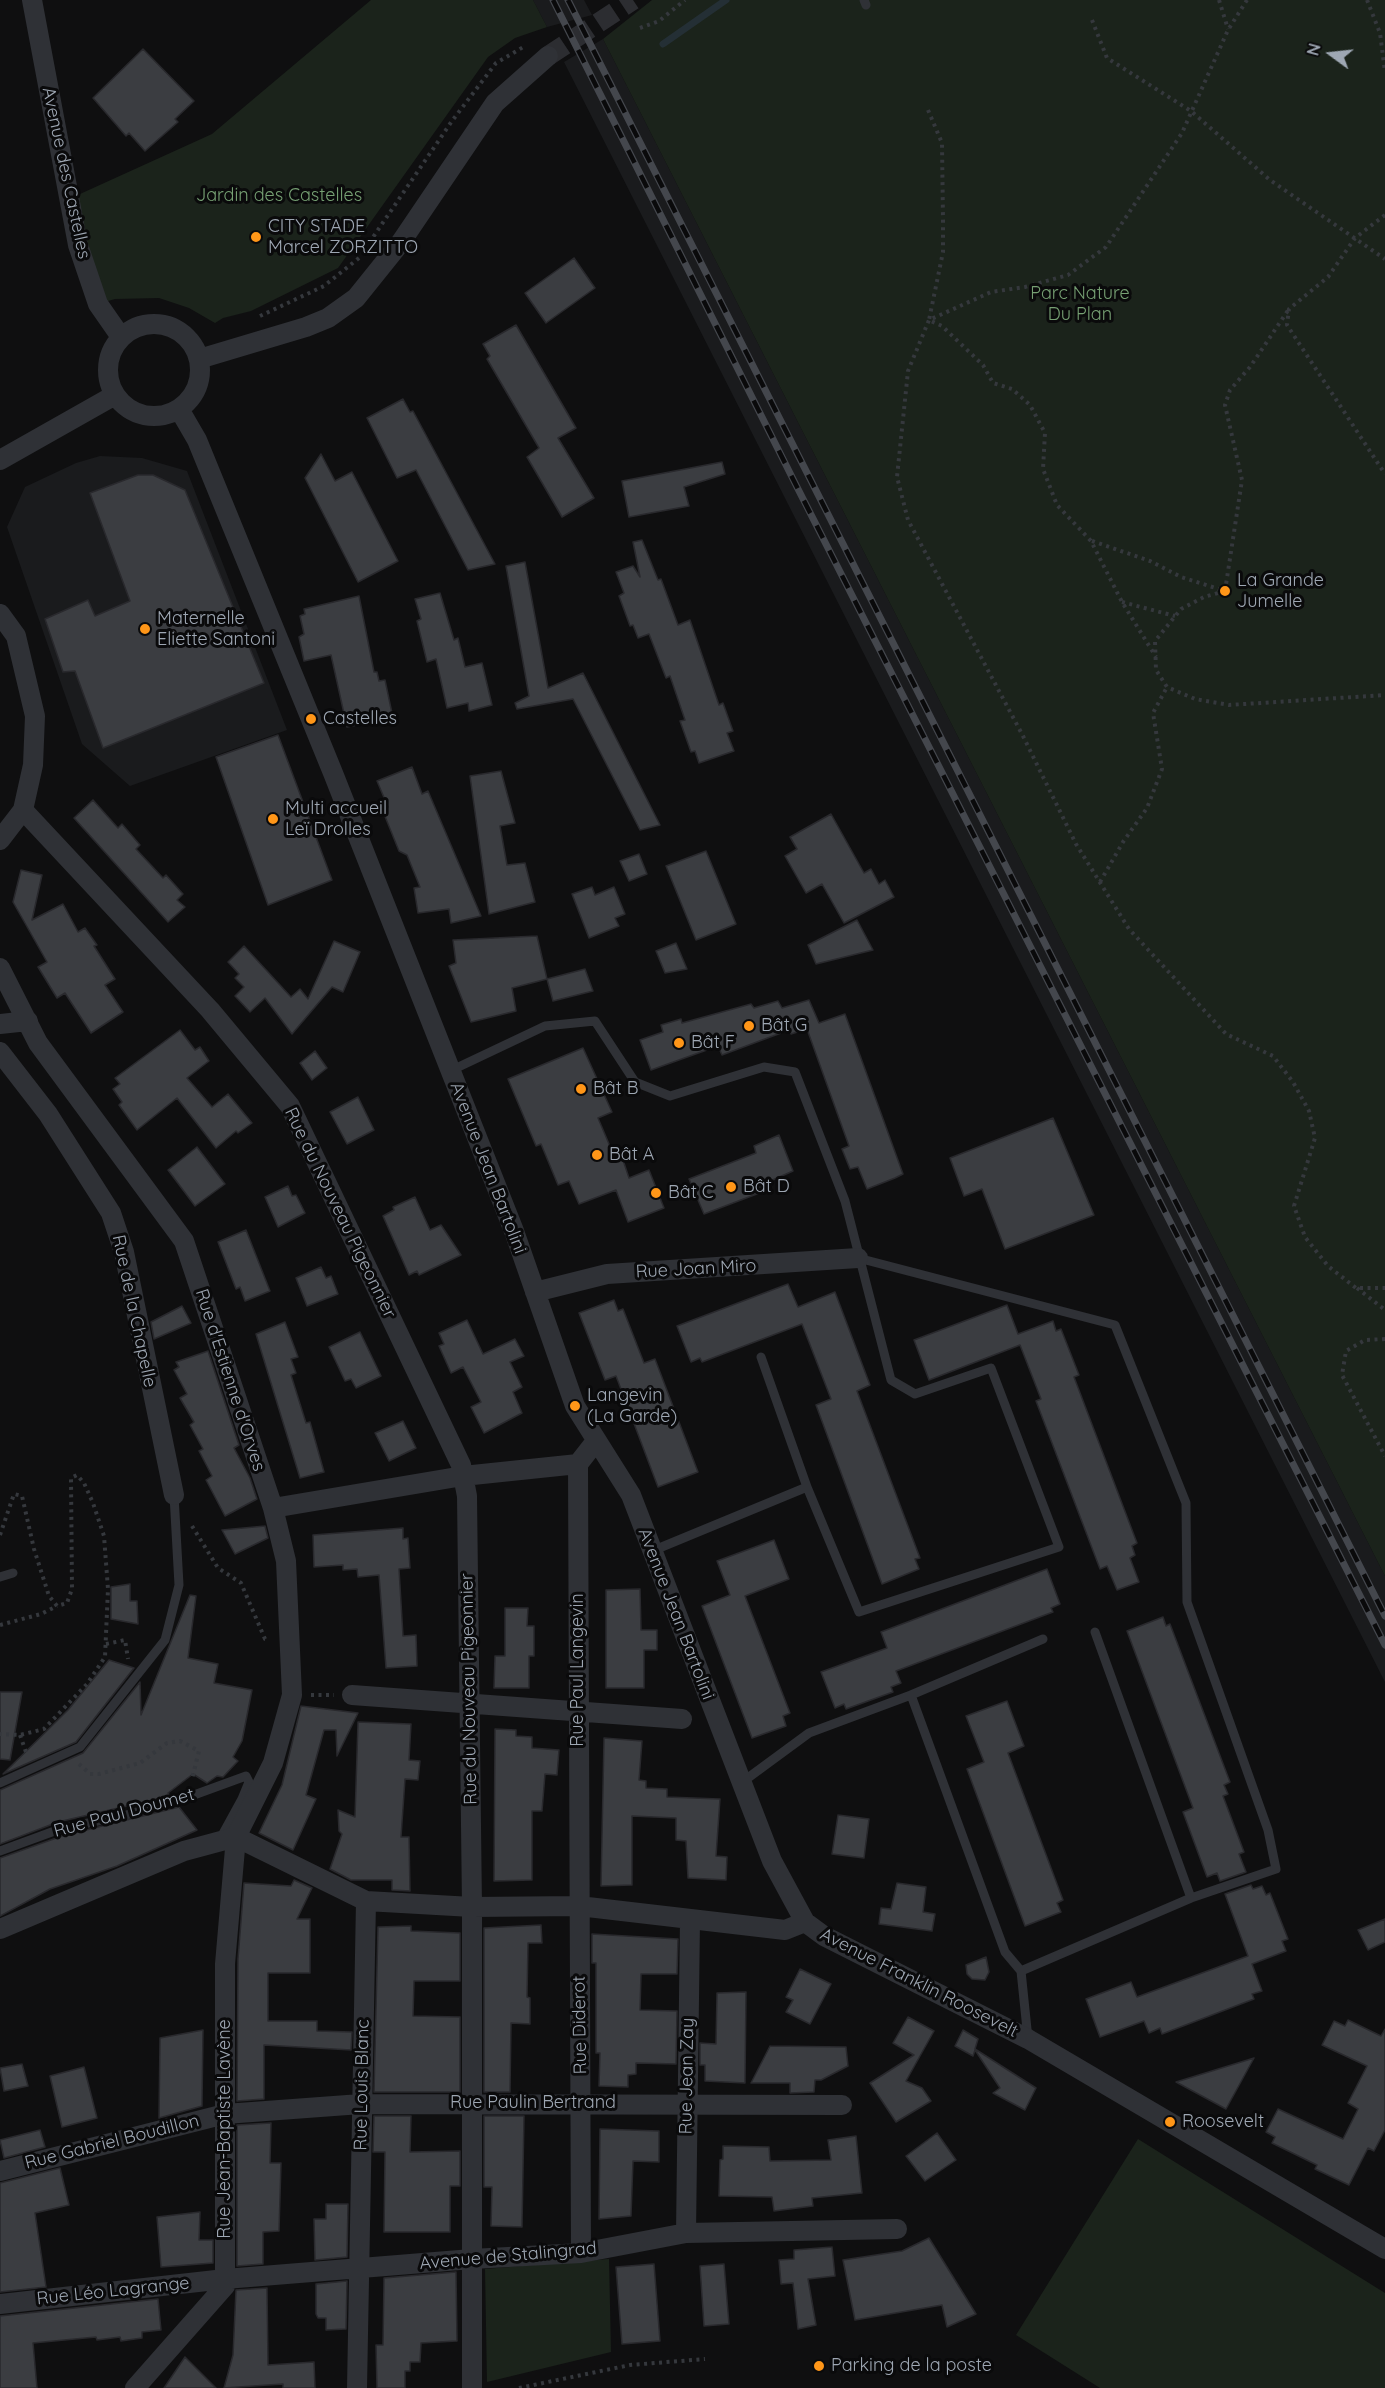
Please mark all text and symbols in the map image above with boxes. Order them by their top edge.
north arrow [1301,24,1361,84]
text: N [1302,41,1325,58]
street label: Avenue des Castelles [37,85,95,261]
park label: Jardin des Castelles [196,185,362,207]
place label: CITY STADE Marcel ZORZITTO [268,216,418,258]
marker: CITY STADE Marcel ZORZITTO [249,230,263,244]
park label: Parc Nature Du Plan [1030,283,1130,326]
place label: La Grande Jumelle [1237,570,1324,612]
marker: La Grande Jumelle [1218,584,1232,598]
place label: Maternelle Eliette Santoni [157,608,275,650]
marker: Maternelle Eliette Santoni [138,622,152,636]
place label: Castelles [323,708,397,730]
marker: Castelles [304,712,318,726]
place label: Multi accueil Leï Drolles [285,798,387,840]
marker: Multi accueil Leï Drolles [266,812,280,826]
place label: Bât G [761,1015,807,1037]
marker: Bât G [742,1019,756,1033]
place label: Bât F [691,1032,735,1054]
marker: Bât F [672,1036,686,1050]
place label: Bât B [593,1078,638,1100]
street label: Avenue Jean Bartolini [445,1079,531,1257]
marker: Bât B [574,1082,588,1096]
street label: Rue du Nouveau Pigeonnier [280,1104,400,1322]
place label: Bât A [609,1144,654,1166]
marker: Bât A [590,1148,604,1162]
place label: Bât D [743,1176,790,1198]
marker: Bât D [724,1180,738,1194]
place label: Bât C [668,1182,713,1204]
marker: Bât C [649,1186,663,1200]
street label: Rue de la Chapelle [107,1233,161,1389]
street label: Rue Joan Miro [635,1255,757,1283]
street label: Rue d'Estienne d'Orves [190,1286,270,1474]
place label: Langevin (La Garde) [587,1385,677,1428]
marker: Langevin (La Garde) [568,1399,582,1413]
street label: Avenue Jean Bartolini [633,1525,719,1703]
street label: Rue du Nouveau Pigeonnier [456,1573,482,1805]
street label: Rue Paul Langevin [567,1593,589,1747]
street label: Rue Paul Doumet [51,1784,197,1842]
street label: Avenue Franklin Roosevelt [816,1924,1022,2042]
street label: Rue Diderot [568,1976,592,2074]
street label: Rue Jean Zay [675,2017,699,2135]
street label: Rue Jean-Baptiste Lavène [214,2019,236,2239]
street label: Rue Louis Blanc [350,2019,374,2151]
street label: Rue Paulin Bertrand [450,2092,616,2114]
street label: Rue Gabriel Boudillon [23,2110,201,2174]
place label: Roosevelt [1182,2111,1264,2133]
marker: Roosevelt [1163,2115,1177,2129]
street label: Avenue de Stalingrad [419,2237,597,2275]
street label: Rue Léo Lagrange [36,2272,190,2310]
place label: Parking de la poste [831,2355,992,2377]
marker: Parking de la poste [812,2359,826,2373]

